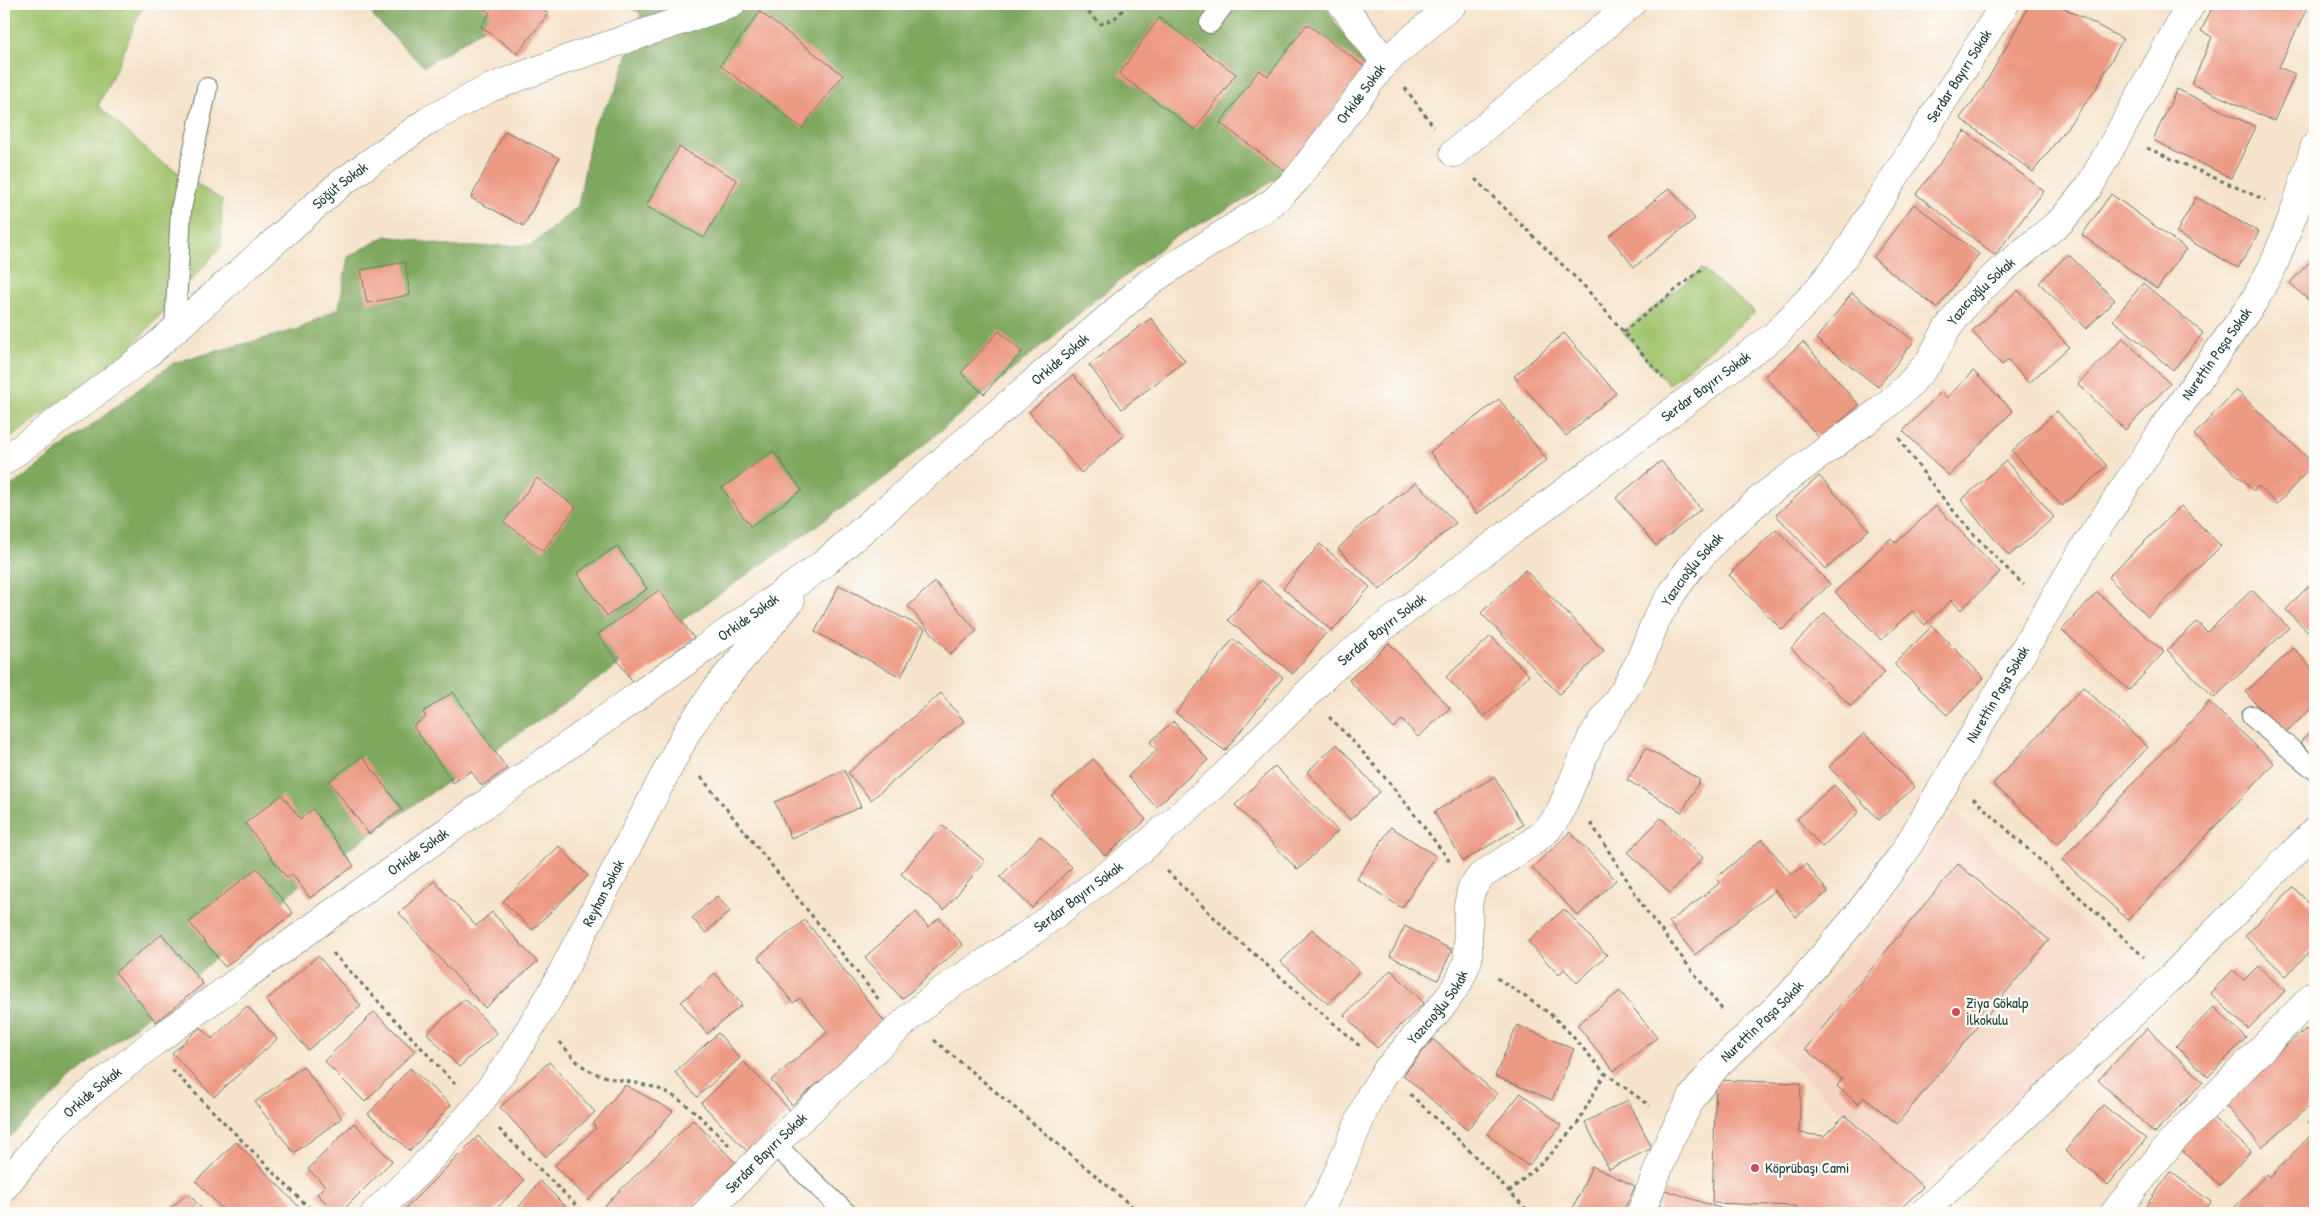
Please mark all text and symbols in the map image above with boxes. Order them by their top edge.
street label: Serdar Bayırı Sokak [1921,25,1996,126]
street label: Orkide Sokak [1331,59,1390,128]
street label: Söğüt Sokak [308,156,372,214]
street label: Yazıcıoğlu Sokak [1942,252,2019,330]
street label: Nurettin Paşa Sokak [2176,303,2256,404]
street label: Orkide Sokak [1026,328,1093,390]
street label: Serdar Bayırı Sokak [1656,346,1755,427]
street label: Yazıcıoğlu Sokak [1656,528,1728,610]
street label: Orkide Sokak [713,588,783,646]
street label: Serdar Bayırı Sokak [1333,588,1430,670]
street label: Nurettin Paşa Sokak [1960,642,2034,746]
street label: Orkide Sokak [383,823,453,880]
street label: Reyhan Sokak [577,856,629,930]
street label: Serdar Bayırı Sokak [1029,856,1127,937]
street label: Yazıcıoğlu Sokak [1402,967,1473,1049]
street label: Nurettin Paşa Sokak [1715,976,1808,1067]
place label: Ziya Gökalp İlkokulu [1966,992,2029,1030]
marker: Ziya Gökalp İlkokulu [1950,1006,1962,1018]
street label: Orkide Sokak [58,1061,126,1122]
street label: Serdar Bayırı Sokak [720,1108,811,1198]
place label: Köprübaşı Cami [1765,1157,1849,1178]
marker: Köprübaşı Cami [1749,1162,1761,1174]

